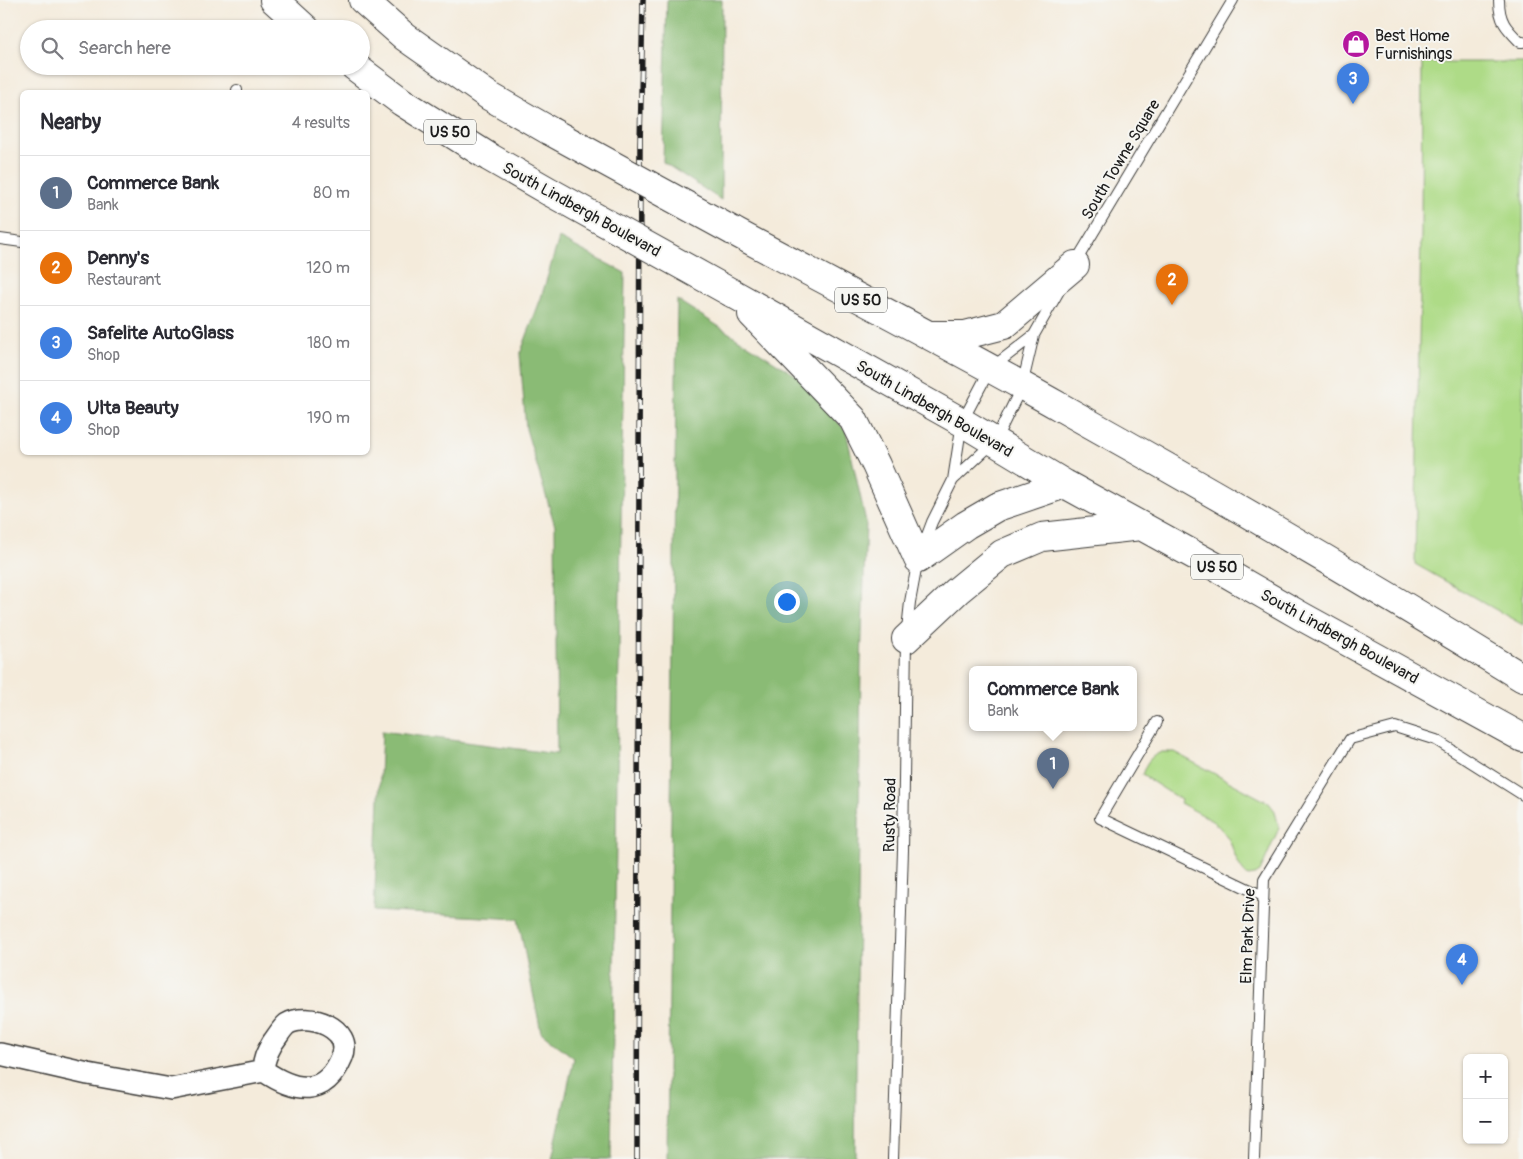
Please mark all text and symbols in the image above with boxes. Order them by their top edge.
search box [20,20,370,75]
place label: Best Home Furnishings [1375,26,1452,64]
shop icon: Best Home Furnishings [1341,29,1371,59]
icon: search [38,34,66,62]
text: Search here [78,36,171,60]
pin: 3 [1337,63,1369,104]
street label: South Towne Square [1077,96,1165,223]
text: Nearby [40,109,101,136]
text: 4 results [292,113,350,133]
road number: US 50 [424,120,476,144]
street label: South Lindbergh Boulevard [499,158,664,262]
text: Commerce Bank [87,171,219,195]
text: 1 [53,183,59,203]
text: 80 m [313,183,350,203]
text: Bank [87,195,119,215]
text: Denny's [87,246,149,270]
text: 2 [52,258,60,278]
text: 120 m [306,258,350,278]
pin: 2 [1156,264,1188,305]
text: Restaurant [87,270,161,290]
road number: US 50 [835,288,887,312]
text: Safelite AutoGlass [87,321,234,345]
text: 3 [52,333,60,353]
text: 180 m [307,333,350,353]
text: Shop [87,345,120,365]
street label: South Lindbergh Boulevard [852,356,1017,462]
text: Ulta Beauty [87,396,179,420]
text: 4 [51,408,61,428]
text: 190 m [307,408,350,428]
text: Shop [87,420,120,440]
road number: US 50 [1191,554,1243,580]
street label: South Lindbergh Boulevard [1257,585,1422,689]
your location [774,589,800,615]
popup [969,666,1137,731]
text: Commerce Bank [987,677,1119,701]
text: Bank [987,701,1019,721]
pin: 1 [1037,748,1069,789]
street label: Rusty Road [879,778,901,852]
street label: Elm Park Drive [1236,888,1260,984]
pin: 4 [1446,944,1478,985]
map controls [1463,1054,1508,1144]
button: + [1463,1054,1508,1099]
button: − [1463,1099,1508,1144]

